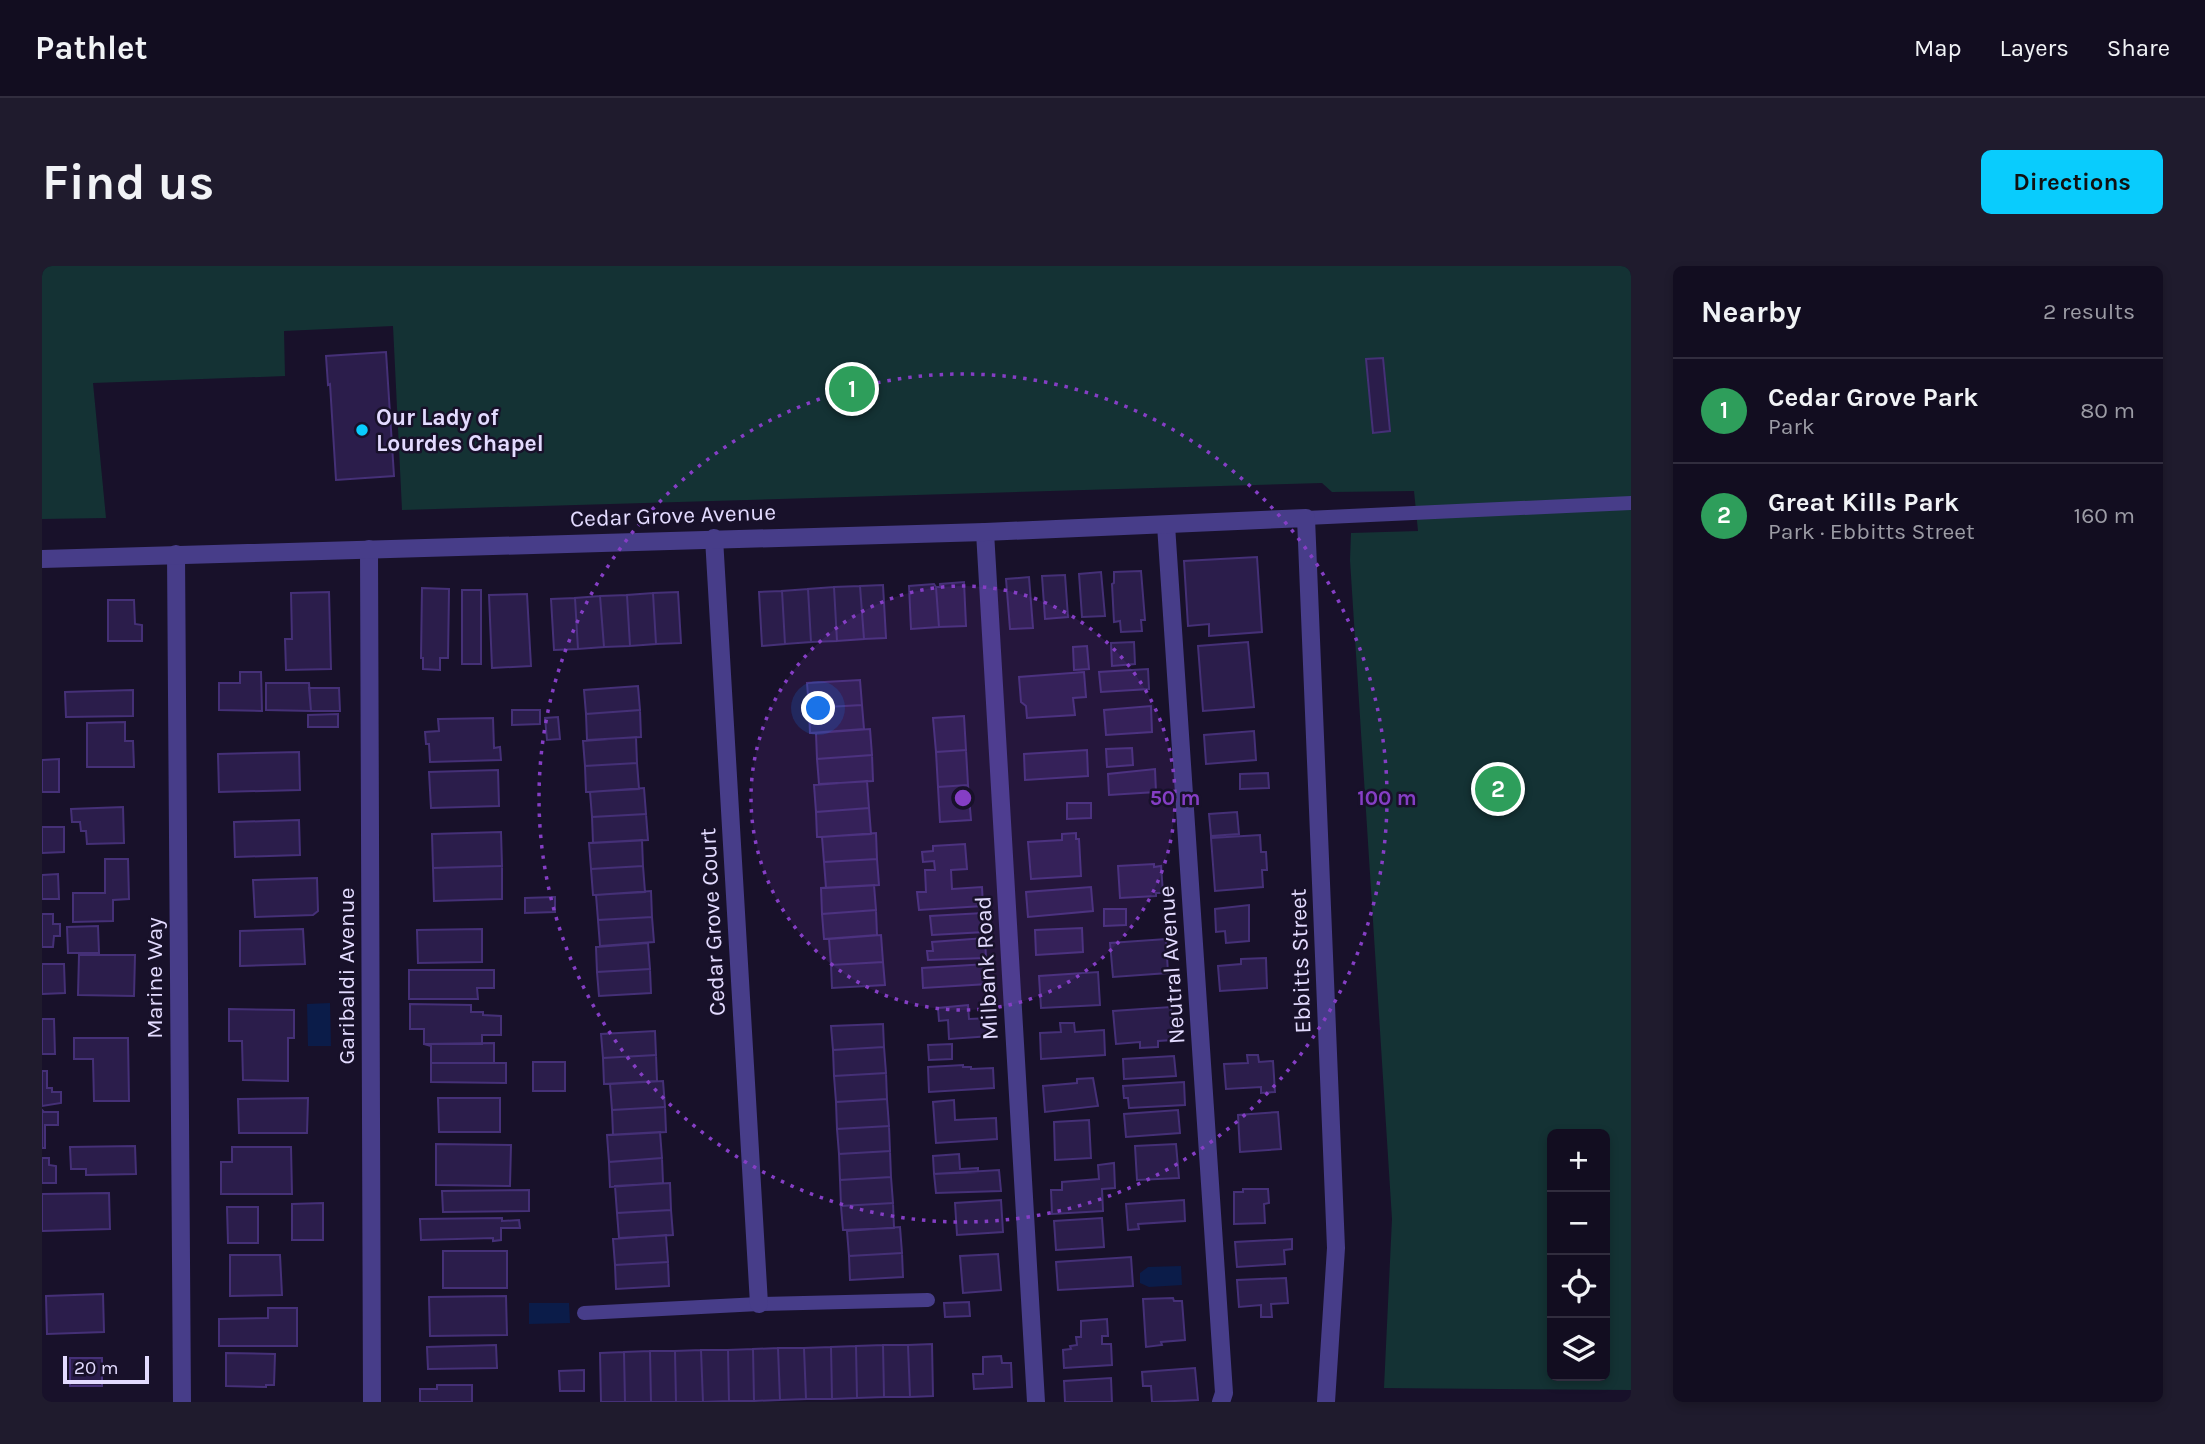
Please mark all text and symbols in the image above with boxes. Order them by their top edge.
text: Pathlet [35,29,148,67]
text: Map [1914,34,1962,62]
text: Layers [2000,34,2069,62]
text: Share [2107,34,2170,62]
button: Directions [1981,150,2163,214]
text: Find us [42,154,214,211]
text: Nearby [1701,294,1801,330]
text: 2 results [2043,298,2135,325]
pin: 1 [829,363,875,415]
text: Cedar Grove Park [1768,382,1978,413]
text: 1 [1720,397,1728,424]
text: 80 m [2080,397,2135,424]
place label: Our Lady of Lourdes Chapel [376,404,544,457]
text: Park [1768,413,1815,440]
marker: Our Lady of Lourdes Chapel [354,422,370,438]
text: Great Kills Park [1768,487,1959,518]
street label: Cedar Grove Avenue [570,498,777,533]
text: 2 [1717,502,1731,529]
text: 160 m [2074,502,2135,529]
text: Park · Ebbitts Street [1768,518,1975,545]
your location [801,691,835,725]
pin: 2 [1475,763,1521,815]
centre of rings [951,786,975,810]
text: 50 m [1150,786,1200,810]
text: 100 m [1357,786,1417,810]
street label: Cedar Grove Court [694,827,731,1017]
street label: Neutral Avenue [1152,885,1191,1045]
street label: Garibaldi Avenue [333,887,360,1065]
street label: Ebbitts Street [1284,888,1317,1034]
street label: Milbank Road [969,895,1004,1041]
street label: Marine Way [141,917,168,1039]
map controls [1547,1129,1610,1381]
button: + [1547,1129,1610,1192]
button: − [1547,1192,1610,1255]
button: locate [1547,1255,1610,1318]
button: layers [1547,1318,1610,1381]
scale bar [63,1353,149,1385]
text: 20 m [74,1357,119,1379]

